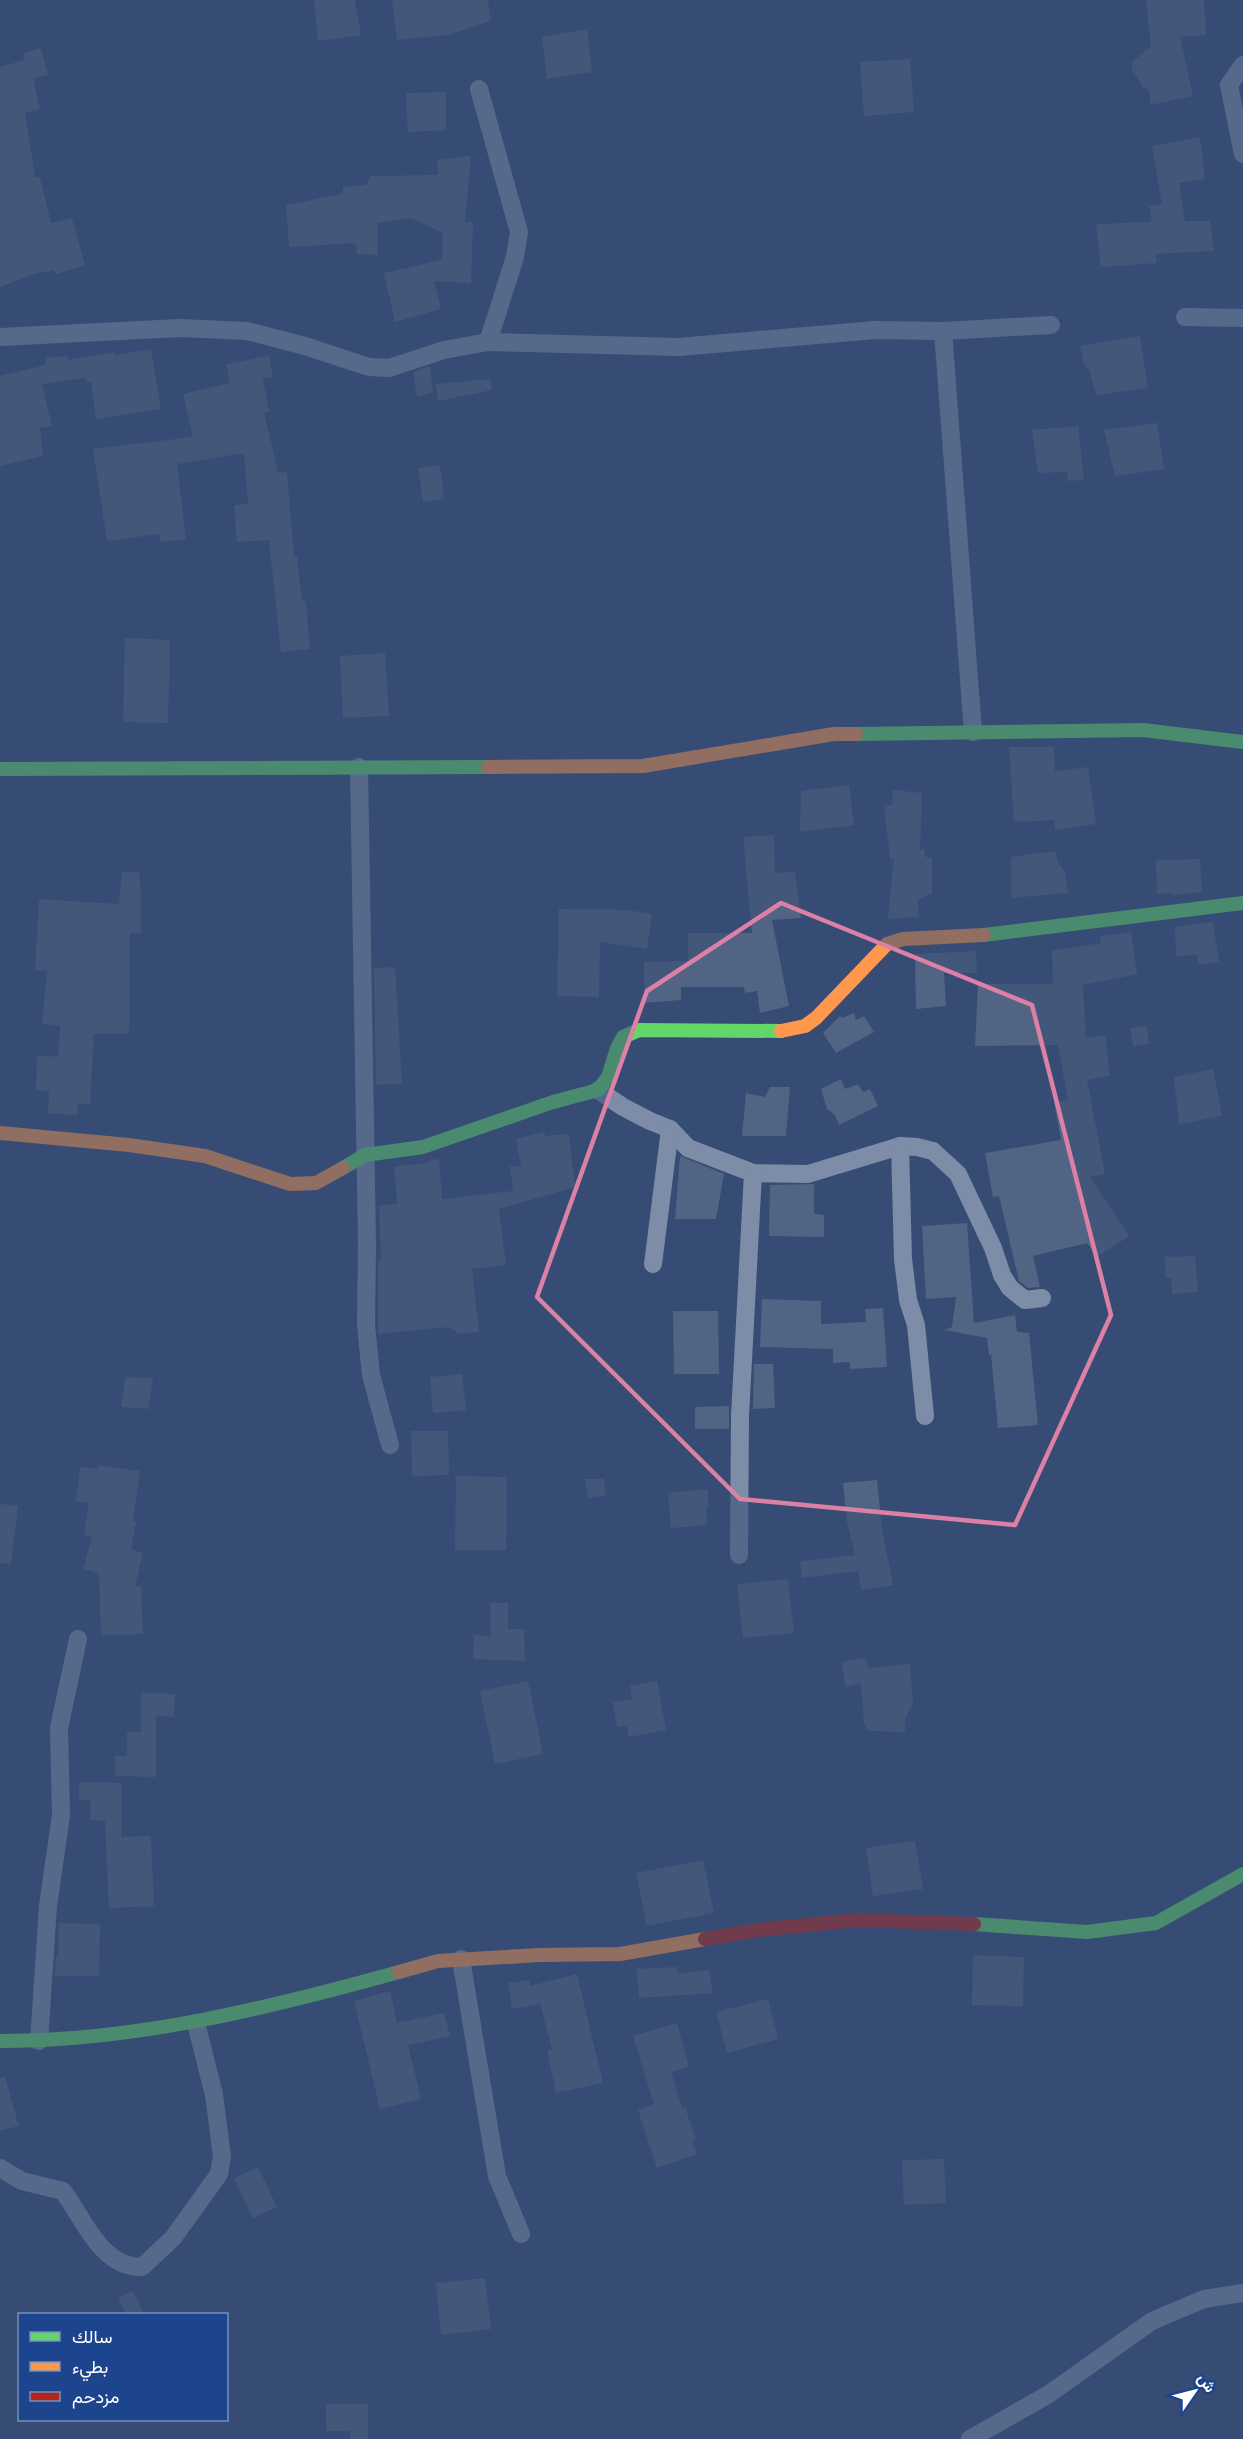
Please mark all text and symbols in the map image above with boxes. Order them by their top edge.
legend [18,2313,228,2421]
text: سالك [72,2325,112,2350]
text: بطيء [72,2355,108,2382]
north arrow [1165,2361,1225,2421]
text: ش [1192,2369,1221,2397]
text: مزدحم [72,2385,119,2410]

